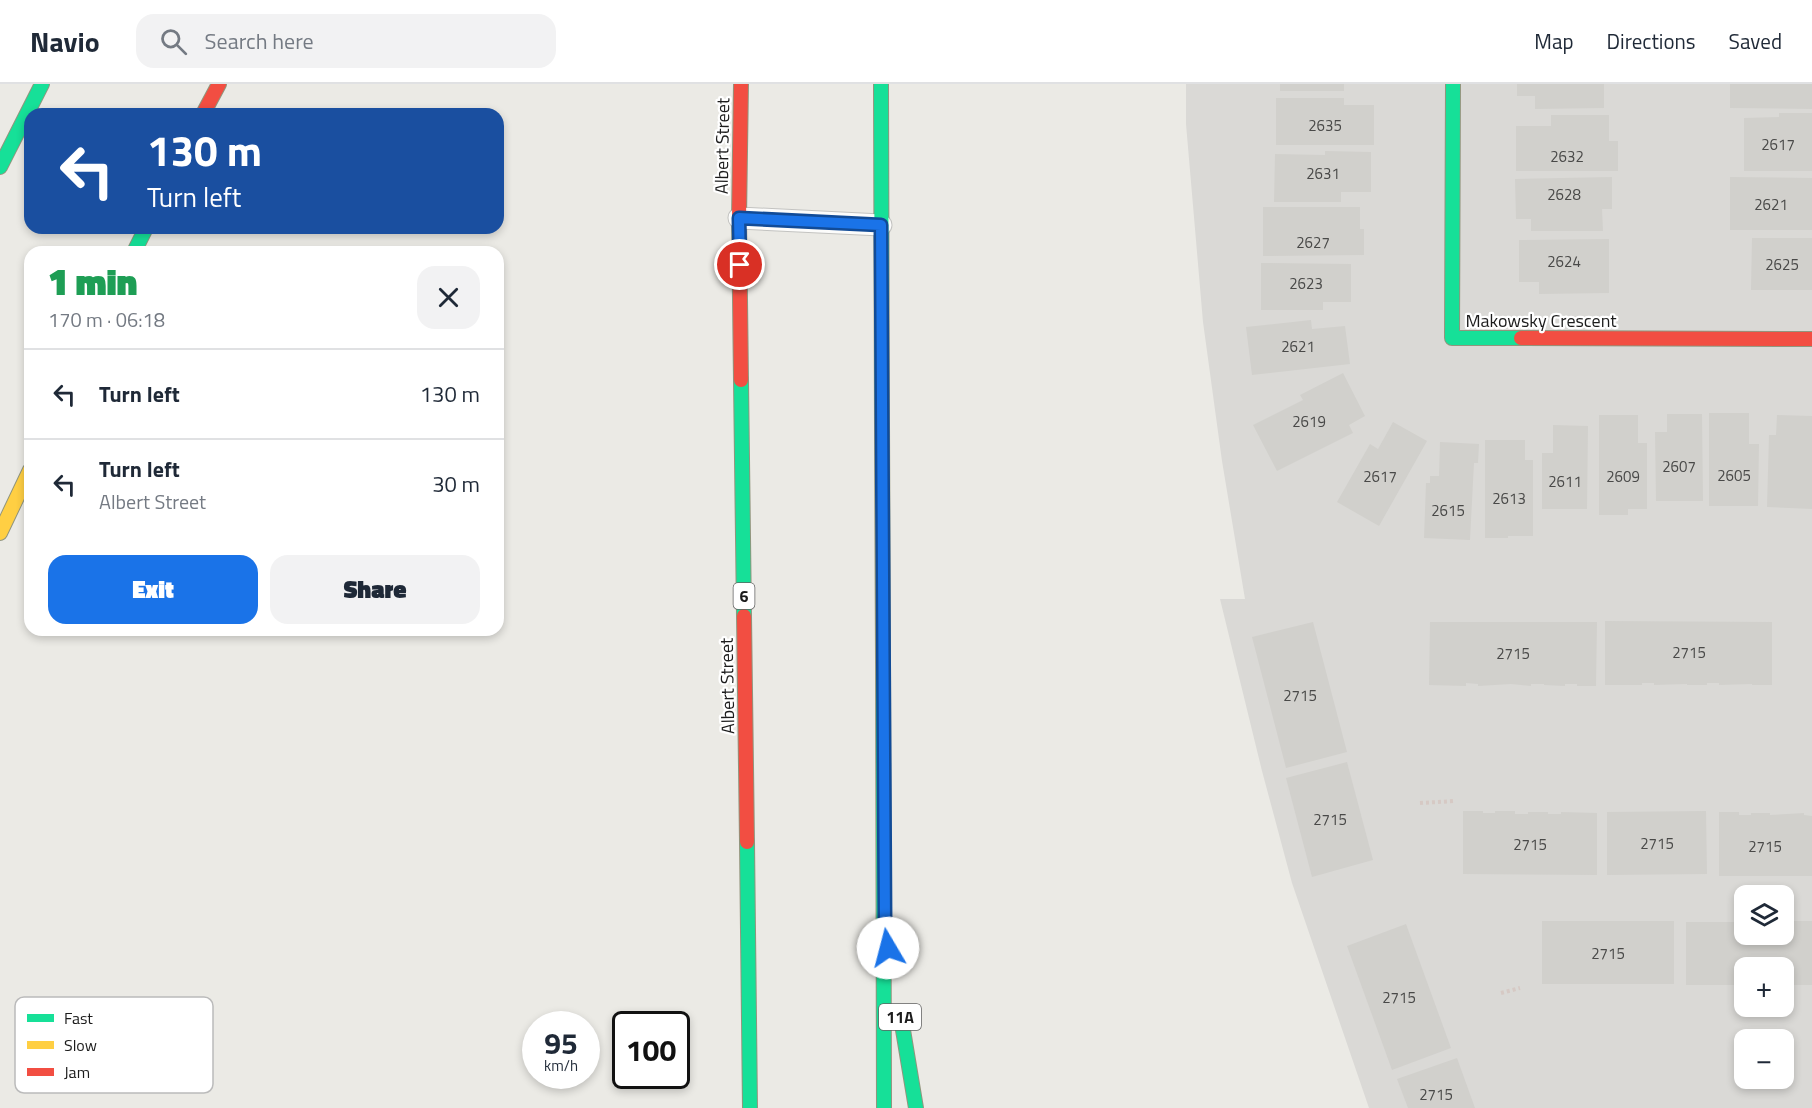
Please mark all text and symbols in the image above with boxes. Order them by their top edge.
search box [136,14,556,68]
text: Navio [30,20,100,63]
text: Search here [205,24,314,58]
icon: search [157,25,190,58]
text: Map [1534,25,1574,57]
text: Directions [1607,25,1696,57]
text: Saved [1729,25,1782,57]
street label: Albert Street [708,97,736,194]
house number: 2635 [1308,114,1342,137]
text: 130 m [147,118,262,182]
icon: left [48,132,126,210]
house number: 2617 [1761,133,1795,156]
house number: 2632 [1550,145,1584,168]
house number: 2631 [1306,162,1340,185]
text: Turn left [147,176,241,217]
house number: 2628 [1547,183,1581,206]
house number: 2621 [1754,193,1788,216]
house number: 2627 [1296,231,1330,254]
pin [714,239,765,290]
icon: arrive [723,248,756,281]
house number: 2624 [1547,250,1581,273]
house number: 2625 [1765,253,1799,276]
text: 1 min [48,254,137,309]
button: close [417,266,480,329]
house number: 2623 [1289,272,1323,295]
text: 170 m · 06:18 [48,304,165,335]
street label: Makowsky Crescent [1465,307,1617,334]
house number: 2621 [1281,335,1315,358]
text: Turn left [99,377,180,411]
text: 130 m [420,377,480,411]
icon: left [48,378,81,411]
house number: 2619 [1292,410,1326,433]
text: Turn left [99,452,180,486]
house number: 2607 [1662,455,1696,478]
house number: 2605 [1717,464,1751,487]
house number: 2617 [1363,465,1397,488]
house number: 2609 [1606,465,1640,488]
text: 30 m [432,467,480,501]
icon: left [48,468,81,501]
house number: 2611 [1548,470,1582,493]
text: Albert Street [99,486,206,517]
house number: 2613 [1492,487,1526,510]
house number: 2615 [1431,499,1465,522]
button: Exit [48,555,258,624]
button: Share [270,555,480,624]
road number: 6 [734,583,754,609]
street label: Albert Street [713,637,741,734]
house number: 2715 [1672,641,1706,664]
house number: 2715 [1496,642,1530,665]
house number: 2715 [1283,684,1317,707]
house number: 2715 [1313,808,1347,831]
house number: 2715 [1640,832,1674,855]
house number: 2715 [1513,833,1547,856]
house number: 2715 [1748,835,1782,858]
map controls [1734,885,1794,1089]
button: layers [1734,885,1794,945]
position arrow [856,916,920,980]
house number: 2715 [1591,942,1625,965]
button: + [1734,957,1794,1017]
house number: 2715 [1382,986,1416,1009]
legend [15,997,213,1093]
road number: 11A [879,1004,921,1030]
text: Fast [64,1006,93,1030]
speed limit sign: 100 [612,1011,690,1089]
text: 95 [544,1020,578,1066]
button: − [1734,1029,1794,1089]
text: Slow [64,1033,97,1057]
text: km/h [544,1054,578,1077]
text: Jam [64,1060,90,1084]
house number: 2715 [1419,1083,1453,1106]

